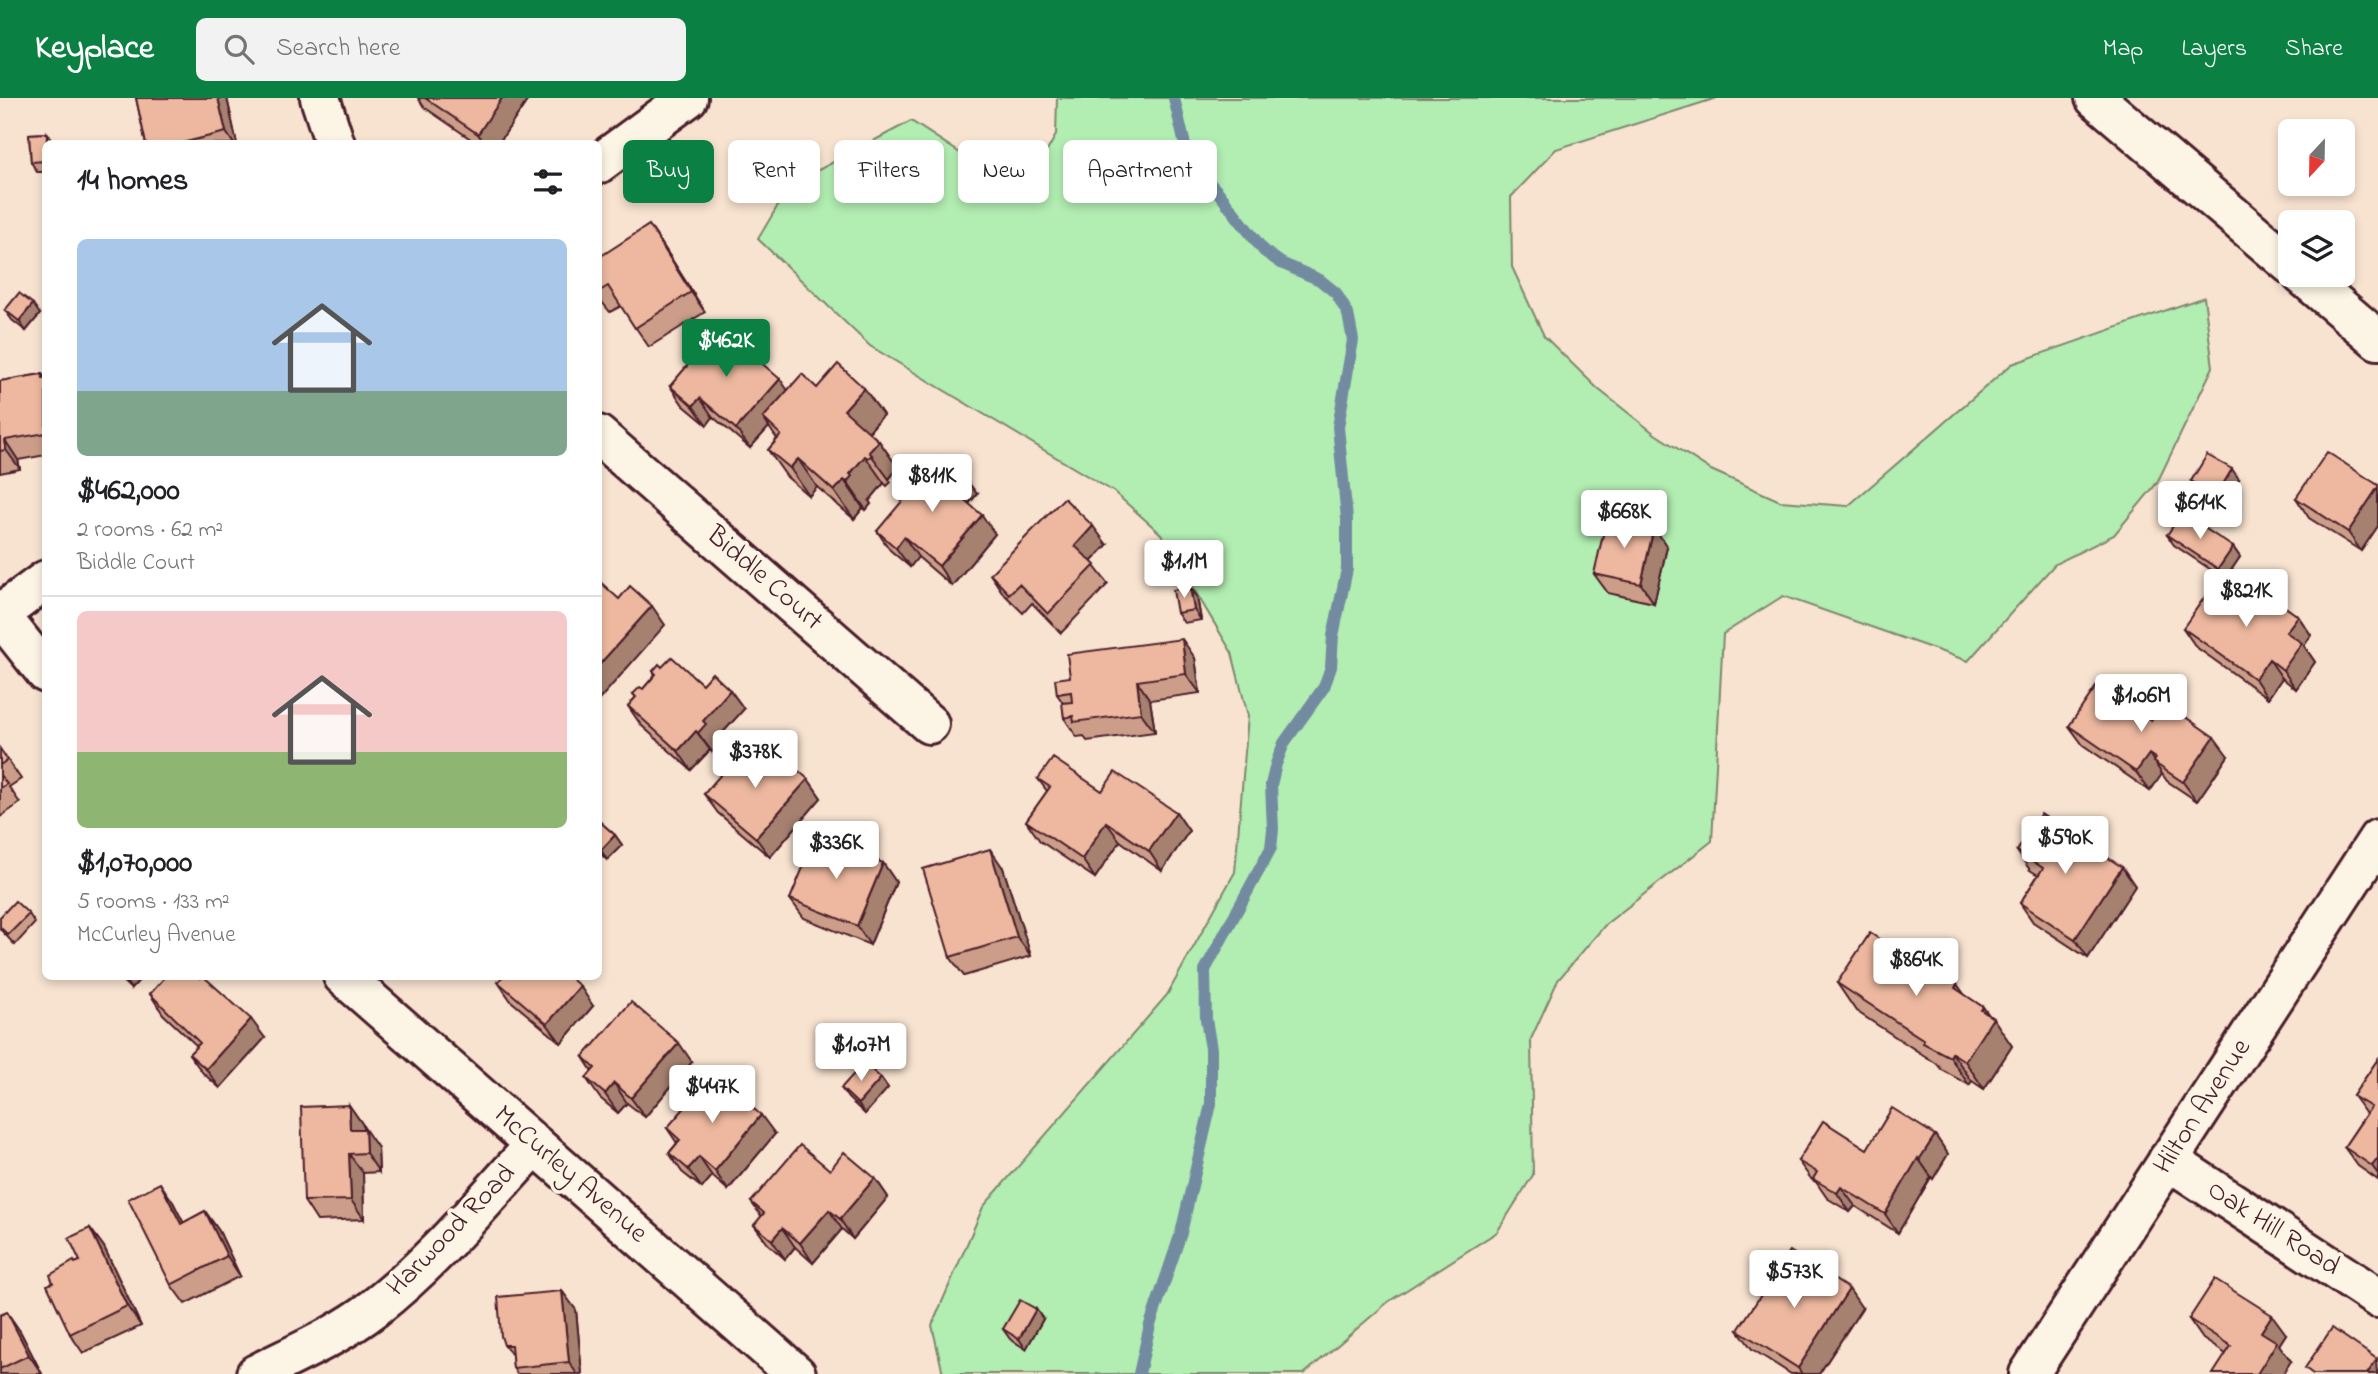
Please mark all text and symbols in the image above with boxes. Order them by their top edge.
search box [196,18,686,81]
text: Keyplace [35,25,154,73]
icon: search [220,30,258,68]
text: Search here [276,30,400,68]
text: Map [2103,32,2143,67]
text: Layers [2181,32,2247,67]
text: Share [2285,32,2343,67]
north arrow [2278,119,2356,196]
map controls [2278,119,2355,287]
chip: Buy [623,140,714,203]
chip: Rent [728,140,820,203]
chip: Filters [834,140,944,203]
chip: New [958,140,1049,203]
chip: Apartment [1063,140,1217,203]
text: 14 homes [77,160,188,204]
icon: filters [529,163,567,201]
button: layers [2278,210,2355,287]
icon: home [259,285,385,411]
pin: $462K [677,320,775,379]
text: $462K [698,325,754,358]
pin: $811K [883,454,981,514]
text: $811K [908,460,956,493]
text: $462,000 [77,470,180,514]
pin: $614K [2151,482,2249,541]
text: $614K [2174,487,2226,520]
pin: $668K [1575,490,1673,550]
text: $668K [1597,496,1651,529]
text: 2 rooms · 62 m² [77,514,223,547]
street label: Biddle Court [696,516,832,642]
pin: $1.1M [1135,540,1233,600]
text: $1.1M [1160,546,1208,579]
text: Biddle Court [77,547,195,580]
pin: $821K [2197,570,2295,629]
text: $821K [2220,575,2272,608]
icon: home [259,657,385,783]
pin: $1.06M [2084,674,2198,734]
text: $1.06M [2111,680,2171,713]
pin: $378K [706,730,804,790]
text: $378K [729,736,781,769]
pin: $590K [2016,816,2114,876]
pin: $336K [787,822,885,881]
text: $590K [2037,822,2093,855]
text: $336K [809,827,863,860]
text: $1,070,000 [77,842,192,886]
text: 5 rooms · 133 m² [77,886,230,919]
text: McCurley Avenue [77,919,236,952]
pin: $864K [1867,939,1965,998]
text: $864K [1889,944,1943,977]
pin: $1.07M [804,1024,918,1083]
text: $1.07M [831,1029,891,1062]
street label: Hilton Avenue [2144,1031,2263,1183]
pin: $447K [663,1066,761,1125]
text: $447K [685,1071,739,1104]
street label: McCurley Avenue [484,1096,657,1254]
street label: Harwood Road [378,1155,526,1307]
street label: Oak Hill Road [2198,1171,2348,1288]
pin: $573K [1745,1250,1843,1310]
text: $573K [1765,1256,1823,1289]

